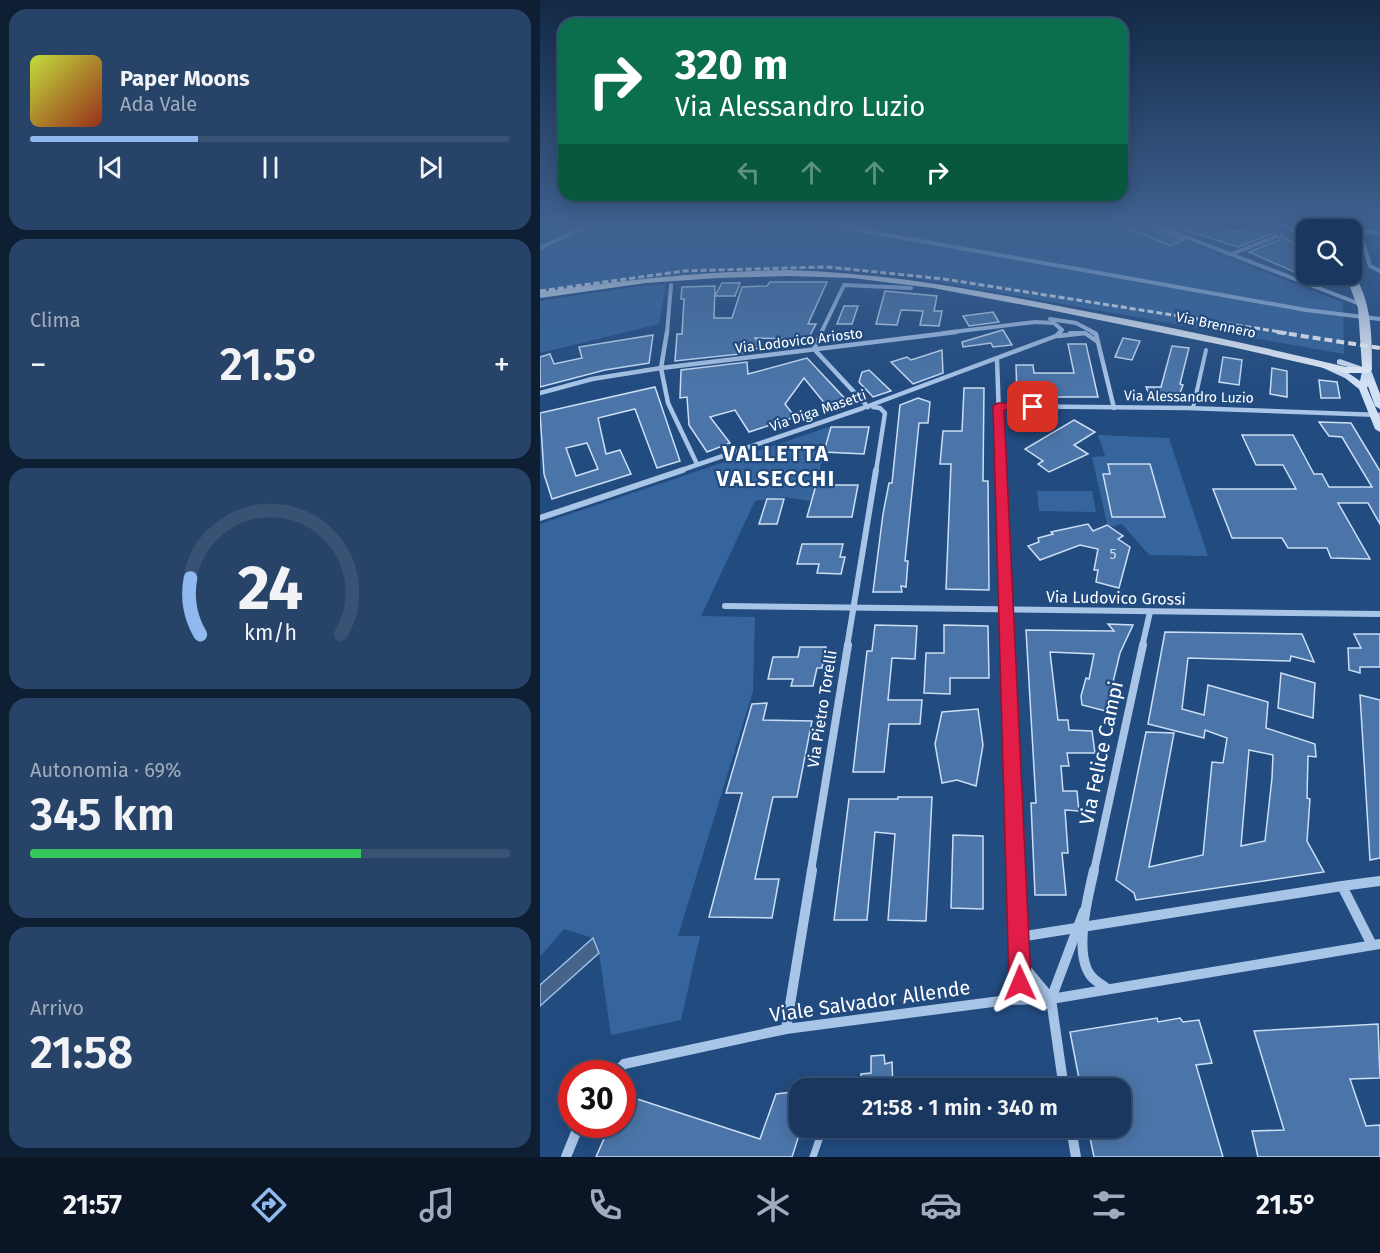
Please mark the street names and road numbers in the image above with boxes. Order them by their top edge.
street label: Via Brennero [1174,308,1258,342]
street label: Via Lodovico Ariosto [734,325,864,357]
street label: Via Diga Masetti [767,387,869,435]
street label: Via Alessandro Luzio [1124,387,1254,407]
street label: Via Ludovico Grossi [1046,587,1186,609]
street label: Via Pietro Torelli [803,649,841,769]
street label: Via Felice Campi [1074,679,1128,827]
street label: Viale Salvador Allende [768,975,972,1027]

